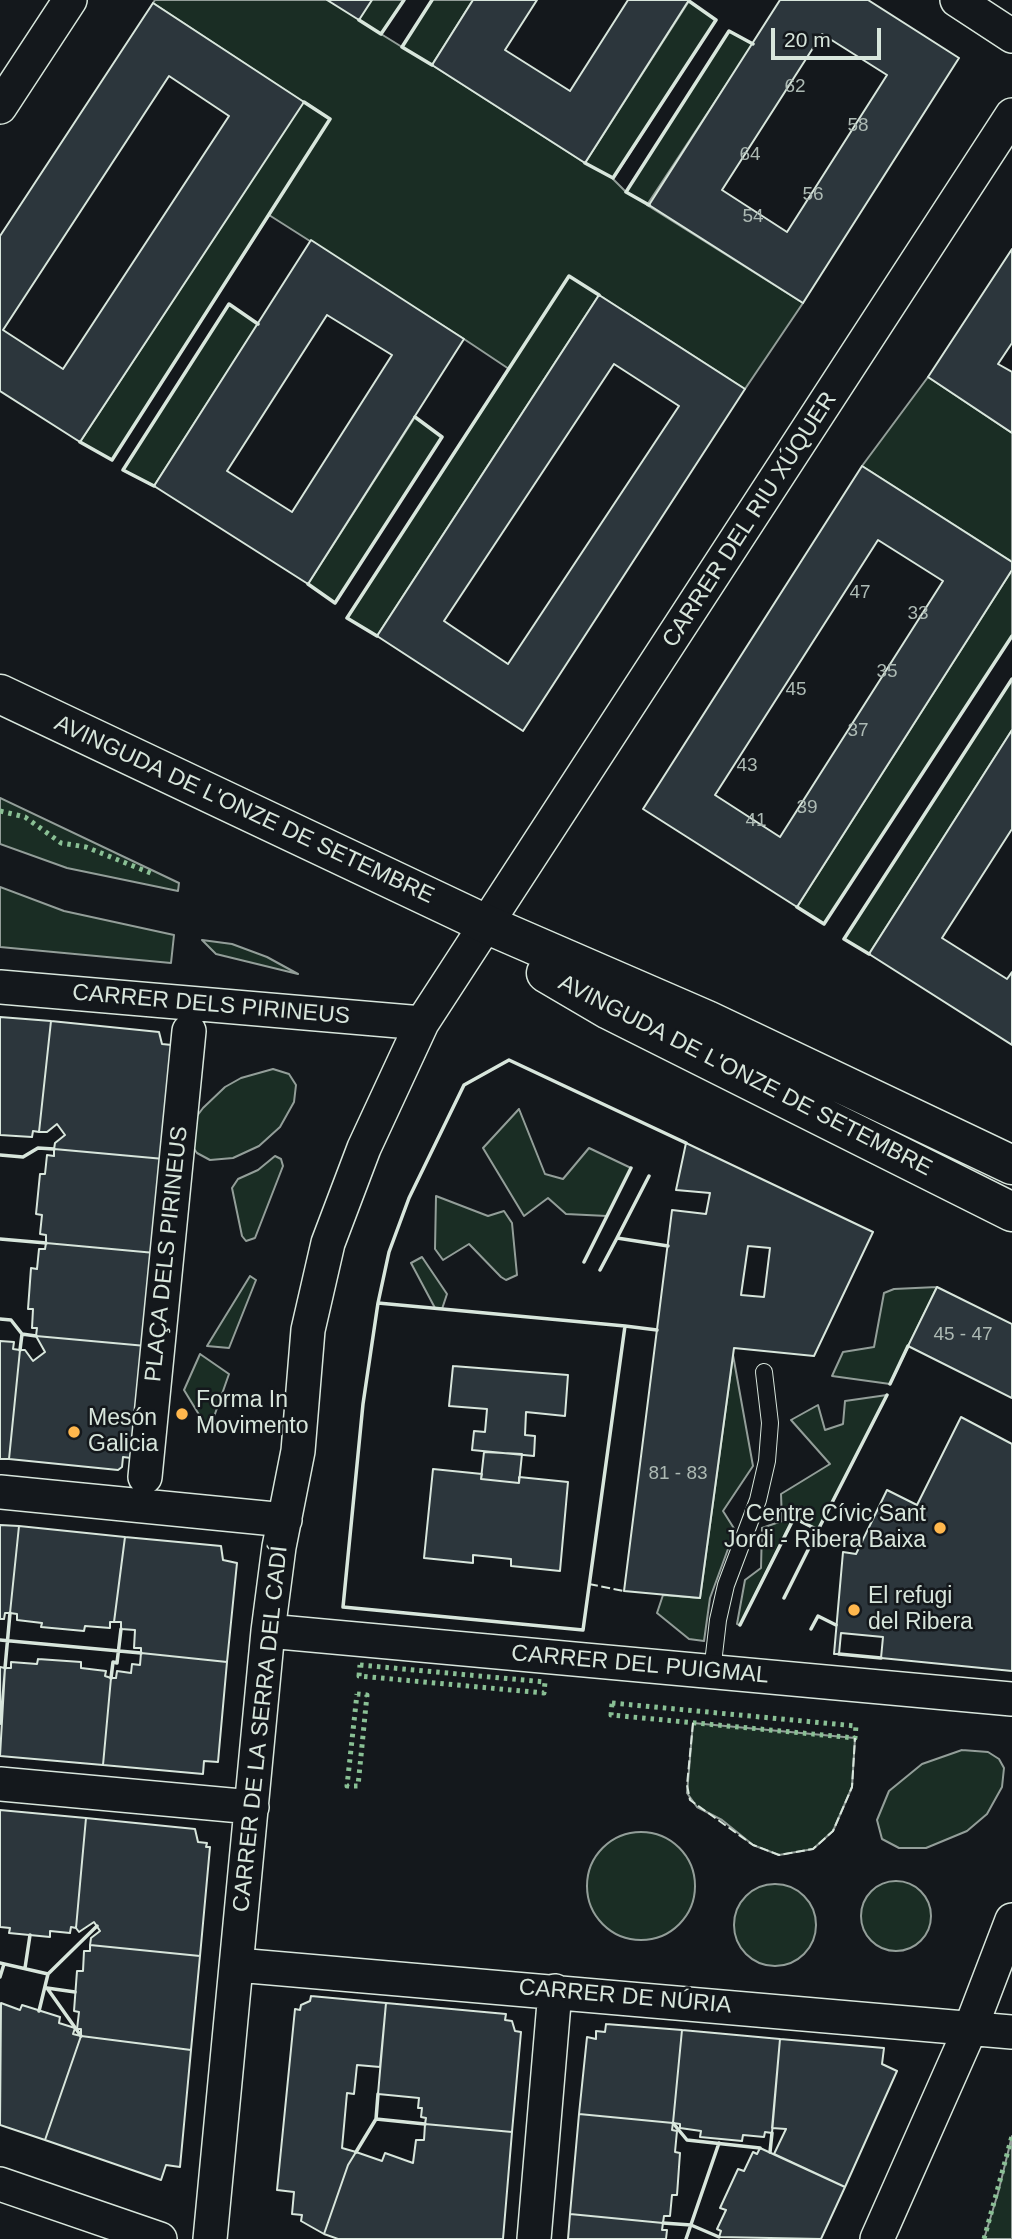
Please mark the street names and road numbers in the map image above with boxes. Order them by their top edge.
street label: CARRER DEL RIU XÚQUER [657,387,843,653]
street label: AVINGUDA DE L'ONZE DE SETEMBRE [50,710,438,910]
street label: AVINGUDA DE L'ONZE DE SETEMBRE [554,969,936,1183]
street label: CARRER DELS PIRINEUS [71,979,351,1031]
street label: PLAÇA DELS PIRINEUS [140,1125,194,1383]
street label: CARRER DE LA SERRA DEL CADÍ [228,1545,294,1913]
street label: CARRER DEL PUIGMAL [510,1640,770,1690]
street label: CARRER DE NÚRIA [517,1974,733,2020]

